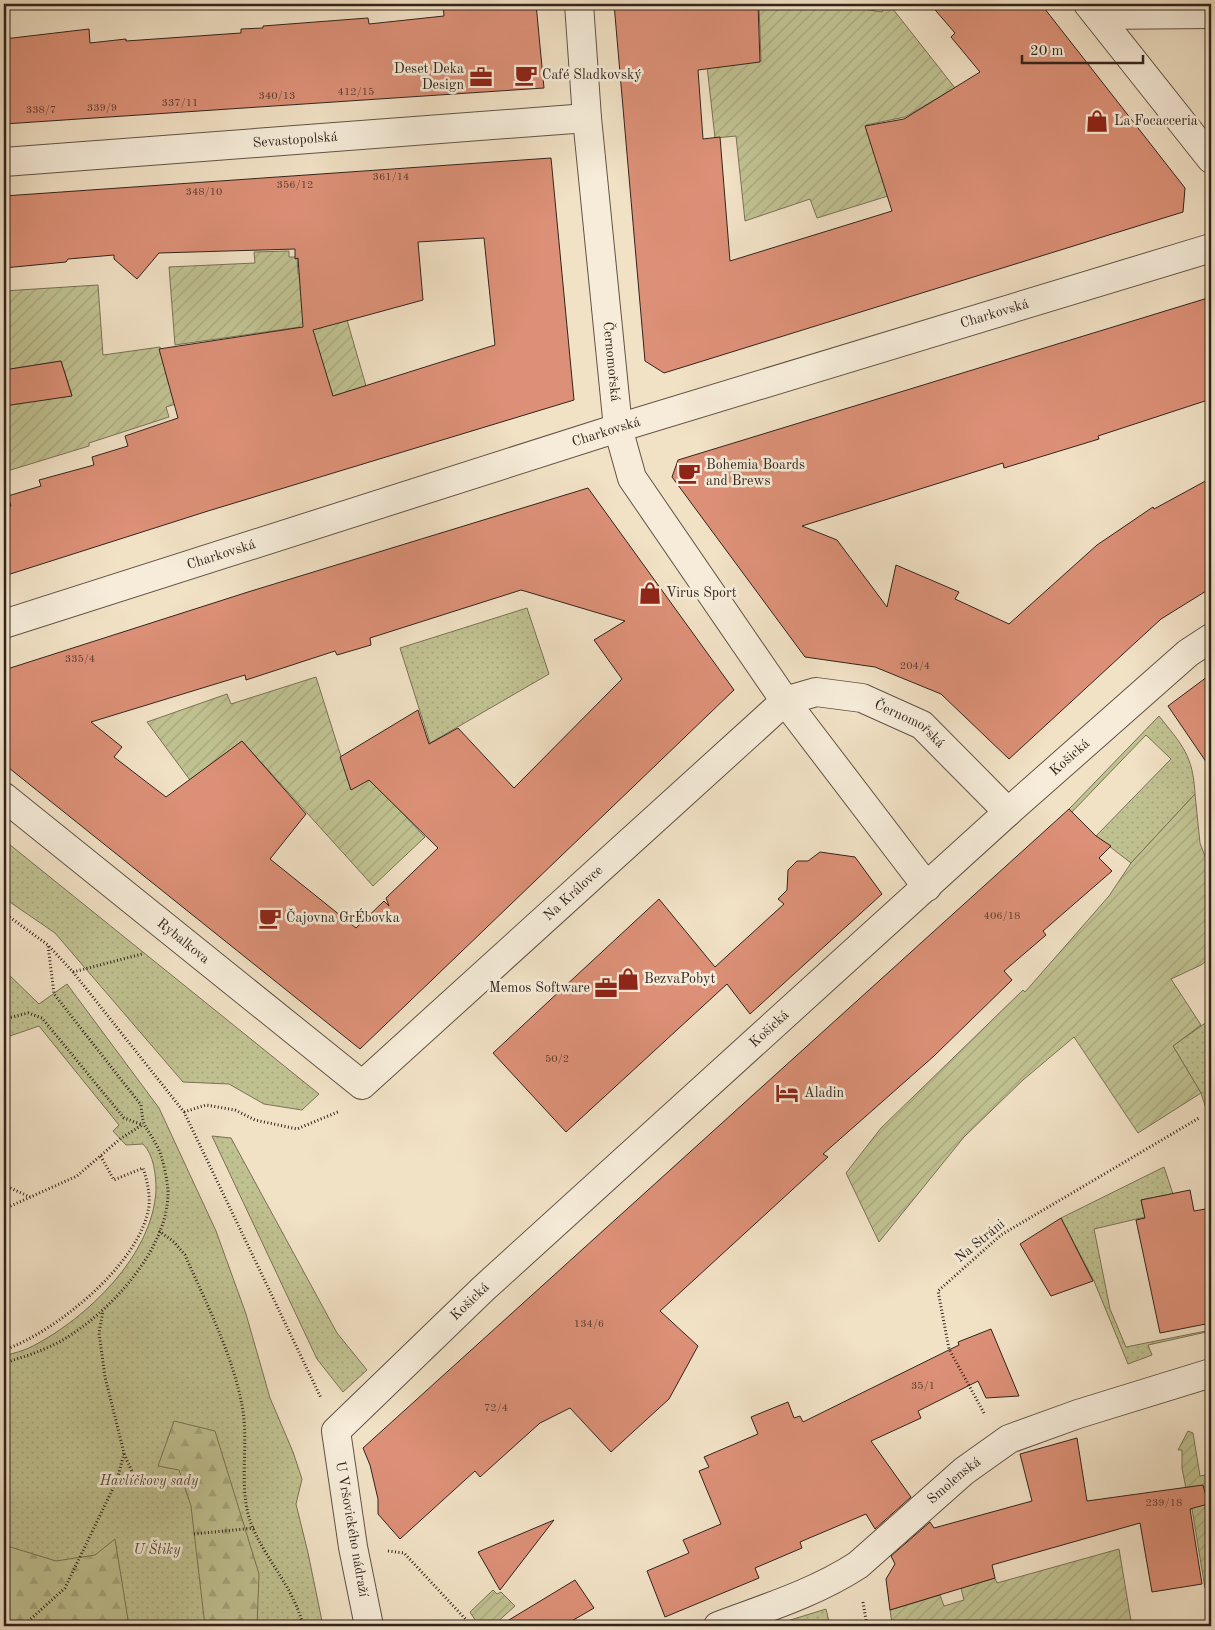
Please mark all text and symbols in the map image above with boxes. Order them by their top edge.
scale bar [1022,32,1144,64]
text: 20 m [1030,44,1064,59]
place label: Deset Deka Design [394,62,464,92]
cafe icon: Café Sladkovský [513,62,539,88]
office icon: Deset Deka Design [468,64,494,90]
place label: Café Sladkovský [542,68,642,82]
house number: 412/15 [338,87,374,98]
house number: 340/13 [259,91,295,102]
house number: 337/11 [162,98,198,109]
house number: 339/9 [87,103,117,114]
house number: 338/7 [26,105,56,116]
shop icon: La Focacceria [1084,108,1110,134]
place label: La Focacceria [1114,114,1198,128]
street label: Sevastopolská [252,130,338,150]
house number: 361/14 [373,172,409,183]
house number: 356/12 [277,180,313,191]
house number: 348/10 [186,187,222,198]
street label: Charkovská [958,297,1031,331]
street label: Černomořská [600,321,622,402]
street label: Charkovská [570,415,642,449]
place label: Bohemia Boards and Brews [706,458,805,488]
cafe icon: Bohemia Boards and Brews [676,460,702,486]
street label: Charkovská [185,537,257,572]
shop icon: Virus Sport [637,580,663,606]
place label: Virus Sport [666,586,737,600]
house number: 335/4 [65,654,95,665]
house number: 204/4 [900,661,930,672]
street label: Černomořská [872,695,947,751]
street label: Košická [1047,736,1092,778]
street label: Na Královce [541,863,606,923]
cafe icon: Čajovna GrÉbovka [257,905,283,931]
place label: Čajovna GrÉbovka [286,908,400,925]
house number: 406/18 [984,911,1020,922]
street label: Rybalkova [154,916,212,966]
shop icon: BezvaPobyt [615,966,641,992]
place label: BezvaPobyt [644,972,715,986]
office icon: Memos Software [593,975,619,1001]
place label: Memos Software [489,981,590,995]
street label: Košická [747,1008,792,1050]
house number: 50/2 [545,1054,569,1065]
hotel icon: Aladin [774,1080,800,1106]
place label: Aladin [804,1086,844,1100]
street label: Na Stráni [953,1217,1008,1265]
street label: Košická [448,1280,492,1323]
house number: 134/6 [574,1319,604,1330]
house number: 35/1 [911,1381,935,1392]
house number: 72/4 [484,1403,508,1414]
street label: Smolenská [925,1454,983,1507]
street label: U Vršovického nádraží [333,1460,371,1598]
park label: Havlíčkovy sady [99,1474,199,1489]
house number: 239/18 [1146,1498,1182,1509]
park label: U Štiky [134,1539,181,1558]

